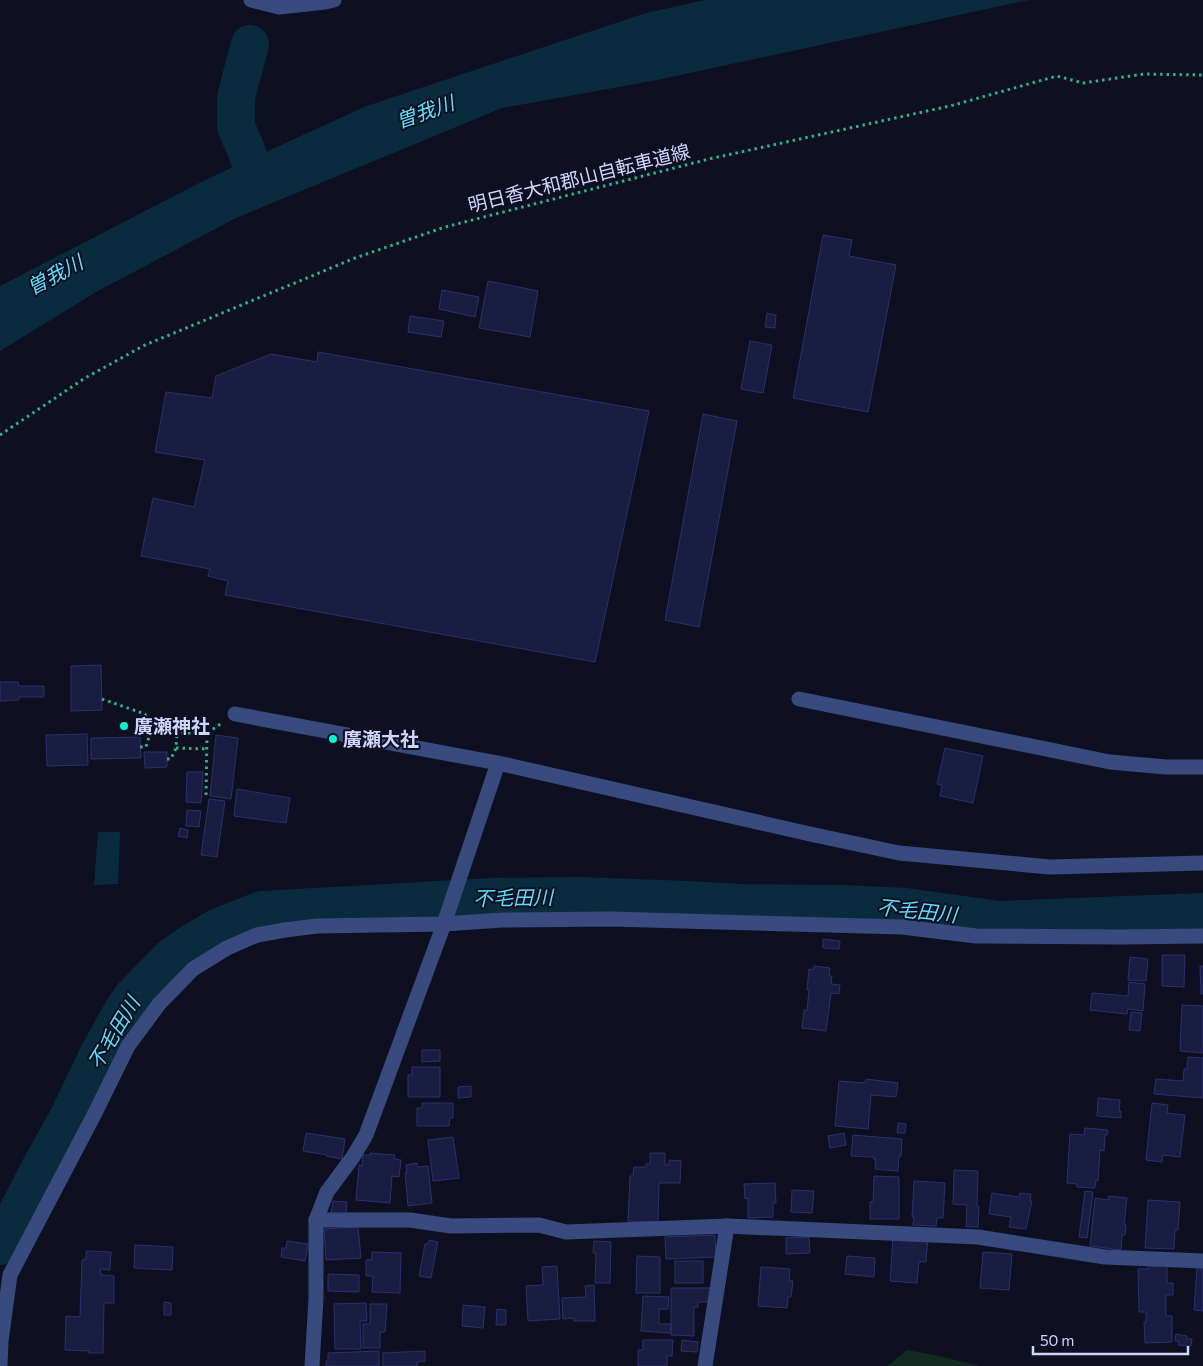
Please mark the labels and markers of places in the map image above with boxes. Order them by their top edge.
place label: 廣瀬神社 [134,714,210,737]
marker: 廣瀬神社 [118,720,130,732]
place label: 廣瀬大社 [343,727,419,750]
marker: 廣瀬大社 [327,733,339,745]

